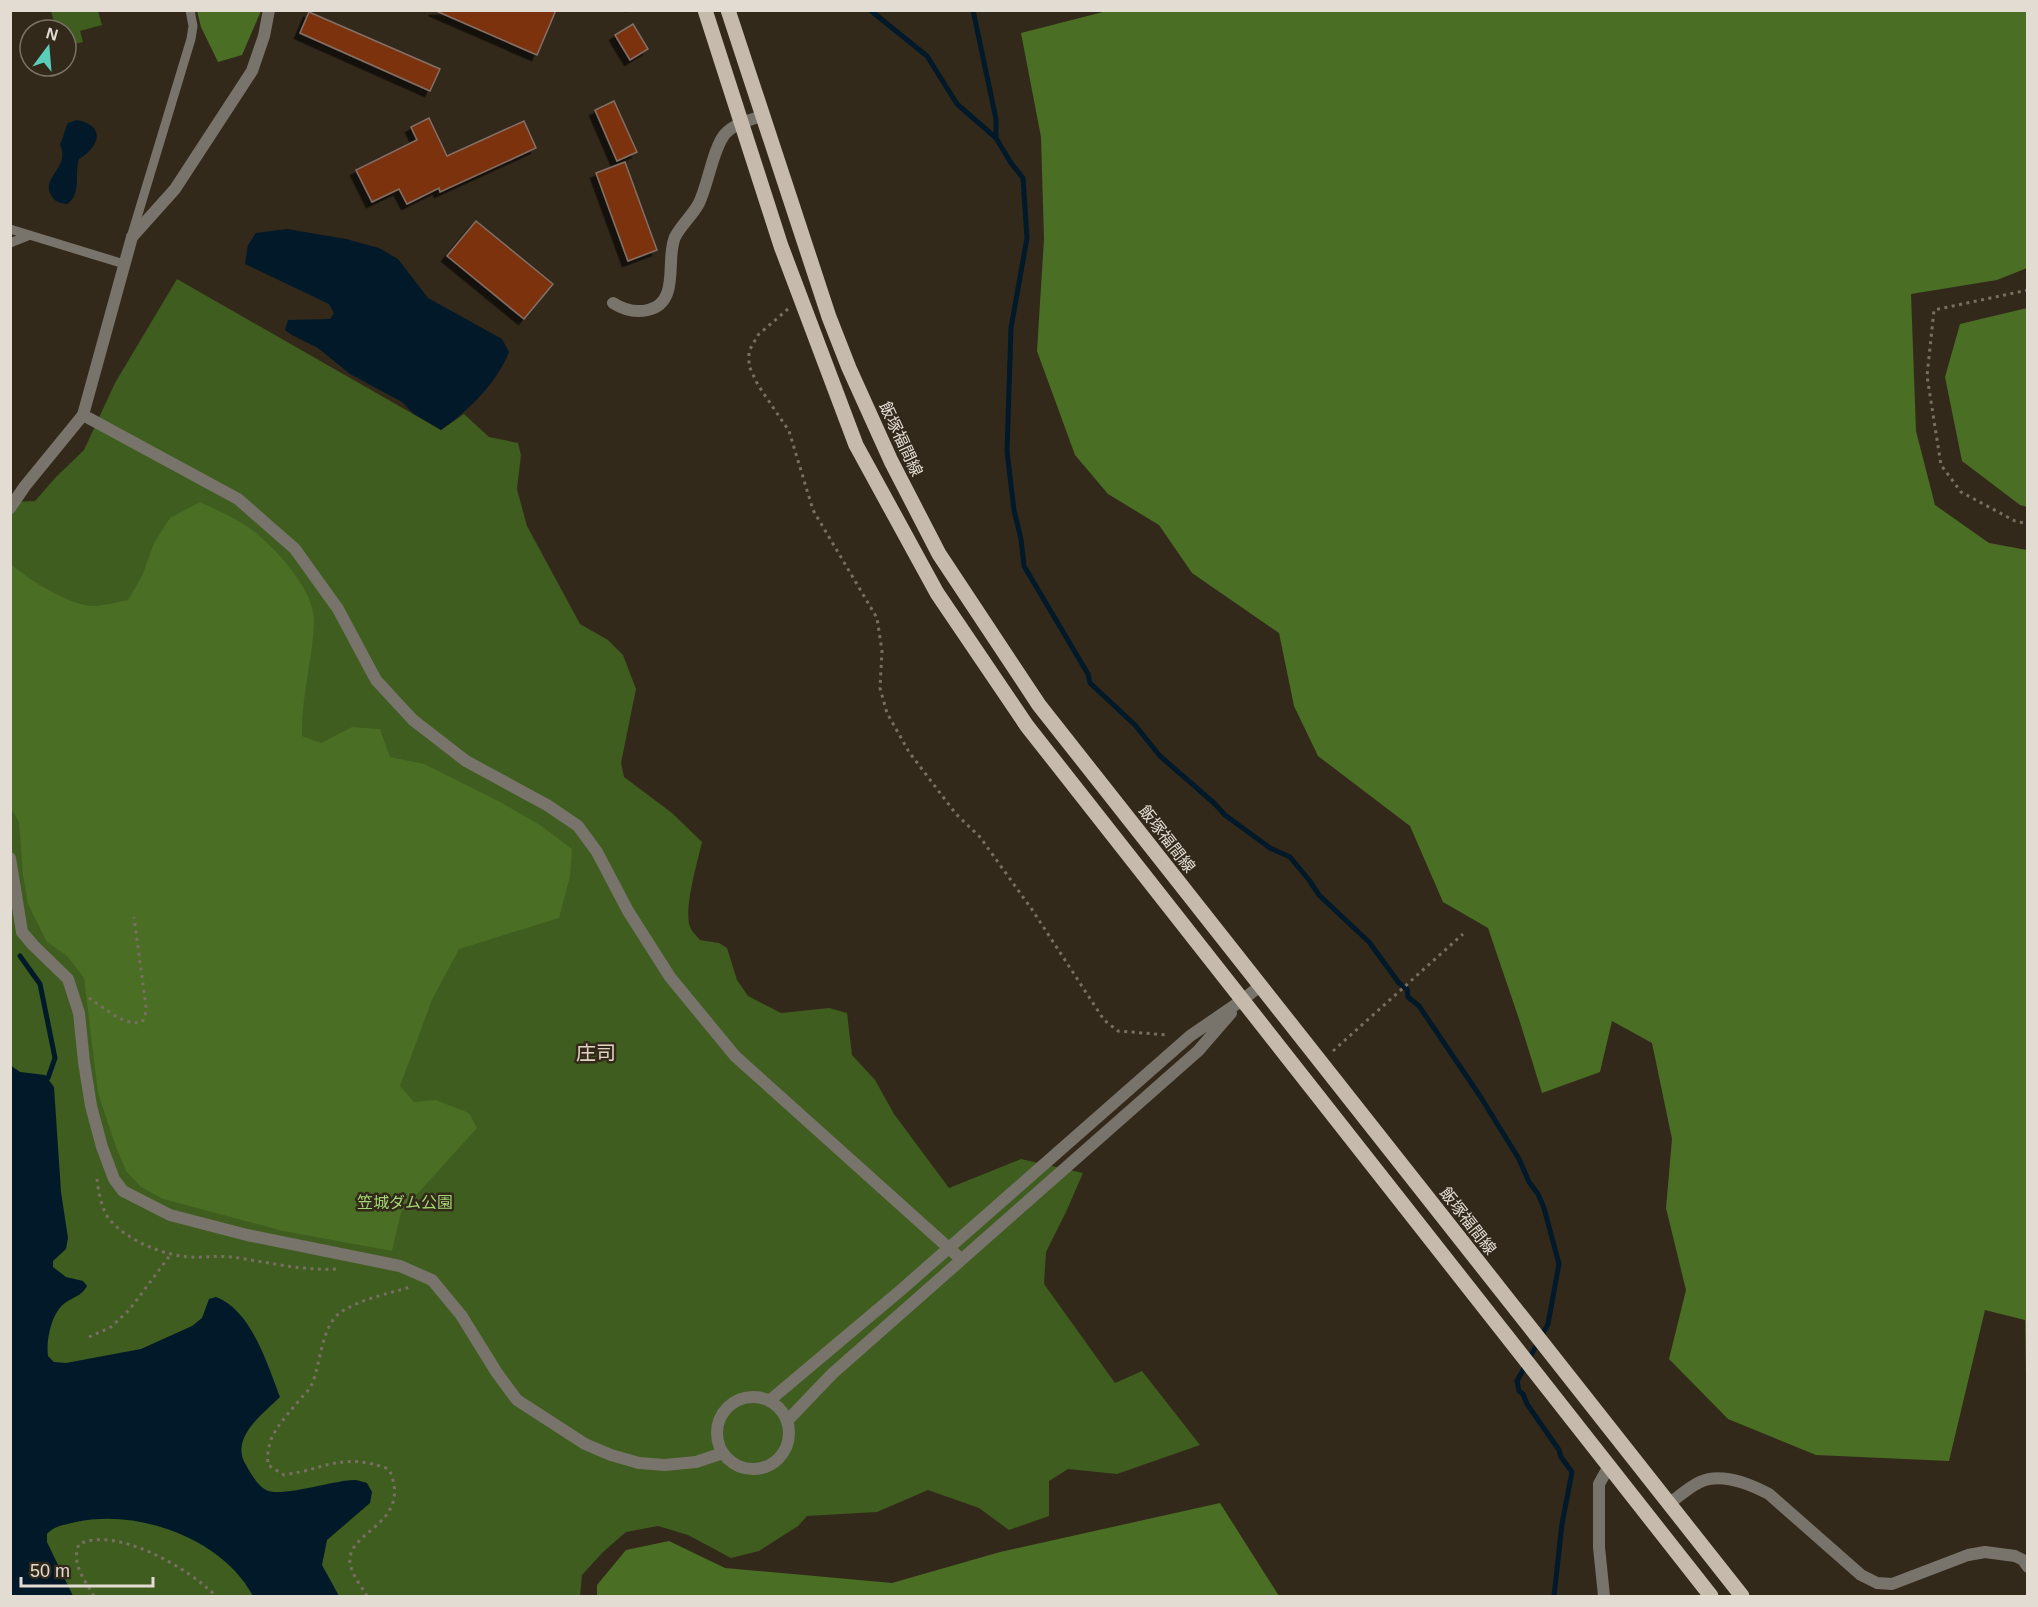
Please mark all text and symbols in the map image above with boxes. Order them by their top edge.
north arrow [18,18,78,78]
text: N [44,24,60,44]
street label: 飯塚福間線 [876,399,926,479]
street label: 飯塚福間線 [1136,802,1198,876]
district label: 庄司 [576,1042,616,1064]
street label: 飯塚福間線 [1437,1184,1499,1258]
park label: 笠城ダム公園 [357,1194,453,1211]
scale bar [21,1550,153,1588]
text: 50 m [30,1561,70,1581]

